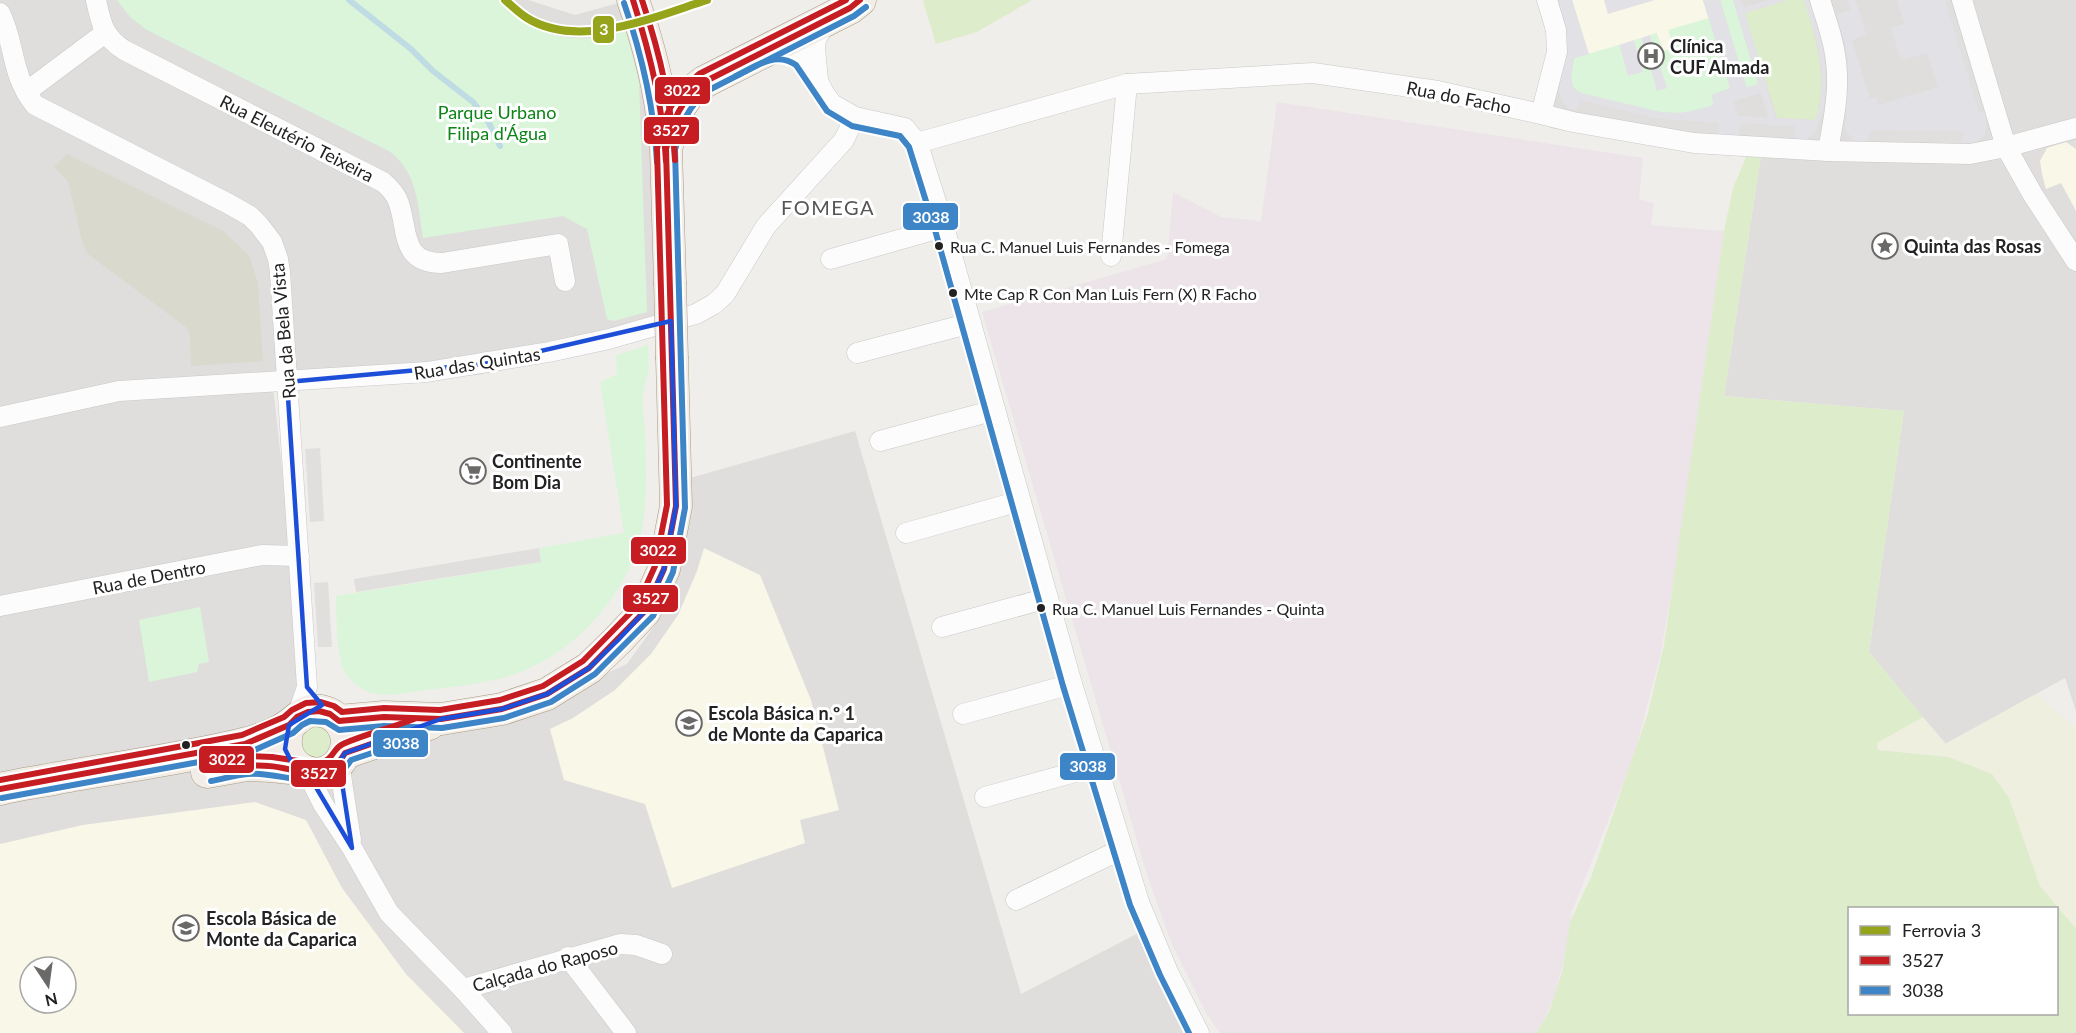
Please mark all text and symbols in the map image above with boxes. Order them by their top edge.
line badge: 3 [592,15,615,44]
text: 3 [599,19,609,38]
place label: Clínica CUF Almada [1670,35,1769,78]
hospital icon: Clínica CUF Almada [1636,41,1666,71]
line badge: 3022 [654,76,711,105]
street label: Rua do Facho [1405,76,1513,118]
text: 3022 [663,80,701,99]
street label: Rua Eleutério Teixeira [216,90,378,186]
park label: Parque Urbano Filipa d'Água [438,101,556,144]
line badge: 3527 [643,116,700,145]
text: 3527 [652,120,690,139]
district label: FOMEGA [781,195,875,219]
line badge: 3038 [902,202,959,231]
text: 3038 [912,207,950,226]
place icon: Quinta das Rosas [1870,231,1900,261]
place label: Quinta das Rosas [1904,235,2041,257]
place label: Rua C. Manuel Luis Fernandes - Fomega [950,237,1230,256]
marker: Rua C. Manuel Luis Fernandes - Fomega [933,240,945,252]
street label: Rua da Bela Vista [266,262,300,400]
place label: Mte Cap R Con Man Luis Fern (X) R Facho [964,284,1257,303]
marker: Mte Cap R Con Man Luis Fern (X) R Facho [947,287,959,299]
street label: Rua das Quintas [412,342,542,384]
place label: Continente Bom Dia [492,450,582,493]
supermarket icon: Continente Bom Dia [458,456,488,486]
line badge: 3022 [630,536,687,565]
text: 3022 [639,540,677,559]
street label: Rua de Dentro [91,555,207,599]
line badge: 3527 [622,584,679,613]
text: 3527 [632,588,670,607]
place label: Rua C. Manuel Luis Fernandes - Quinta [1052,599,1324,618]
marker: Rua C. Manuel Luis Fernandes - Quinta [1035,602,1047,614]
place label: Escola Básica n.º 1 de Monte da Caparica [708,702,883,745]
school or university icon: Escola Básica n.º 1 de Monte da Caparica [674,708,704,738]
line badge: 3038 [372,729,429,758]
text: 3038 [382,733,420,752]
unlabelled marker [180,739,192,751]
line badge: 3022 [198,745,255,774]
text: 3022 [208,749,246,768]
line badge: 3038 [1059,752,1116,781]
text: 3038 [1069,756,1107,775]
line badge: 3527 [290,759,347,788]
text: 3527 [300,763,338,782]
place label: Escola Básica de Monte da Caparica [206,907,357,950]
legend [1848,907,2058,1015]
school or university icon: Escola Básica de Monte da Caparica [171,913,201,943]
text: Ferrovia 3 [1902,919,1981,941]
street label: Calçada do Raposo [470,936,620,996]
text: 3527 [1902,949,1944,971]
north arrow [18,955,78,1015]
text: 3038 [1902,979,1944,1001]
text: N [43,989,60,1011]

